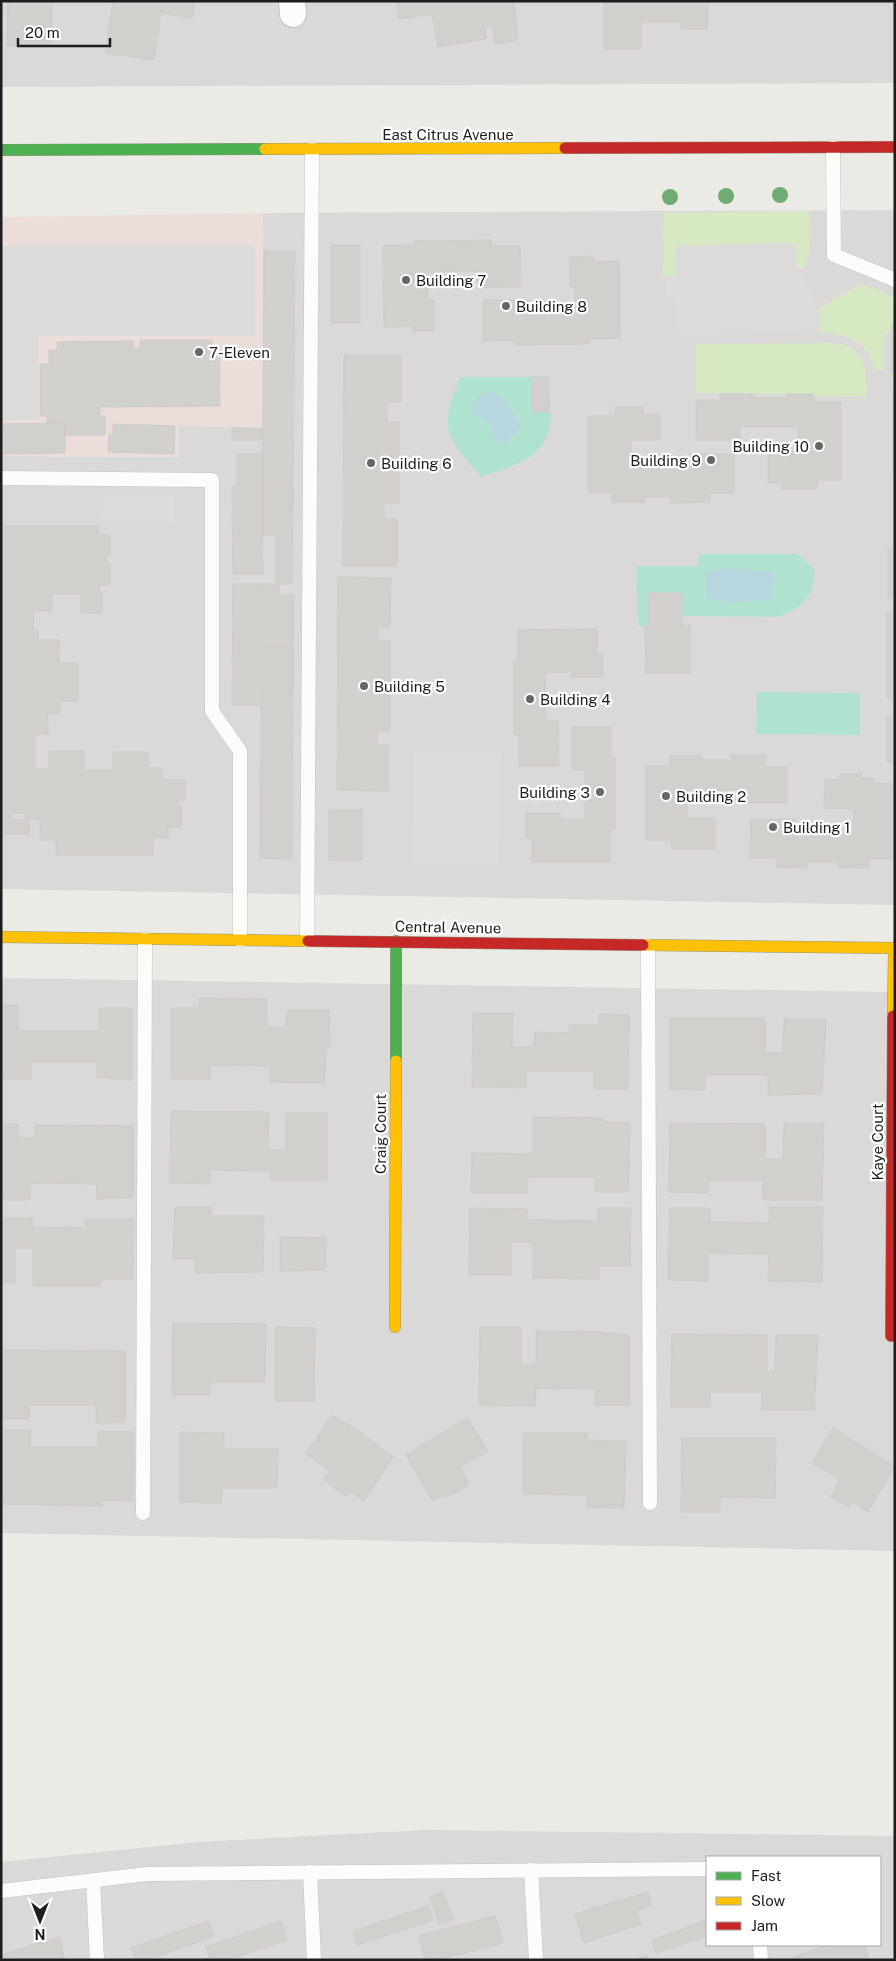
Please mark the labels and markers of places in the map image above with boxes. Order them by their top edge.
place label: Building 7 [416,272,486,289]
marker: Building 7 [400,274,412,286]
place label: Building 8 [516,298,587,315]
marker: Building 8 [500,300,512,312]
place label: 7-Eleven [209,344,270,361]
marker: 7-Eleven [193,346,205,358]
place label: Building 10 [732,438,809,455]
marker: Building 10 [813,440,825,452]
place label: Building 9 [630,452,701,469]
marker: Building 9 [705,454,717,466]
place label: Building 6 [381,455,452,472]
marker: Building 6 [365,457,377,469]
place label: Building 5 [374,678,445,695]
marker: Building 5 [358,680,370,692]
place label: Building 4 [540,691,611,708]
marker: Building 4 [524,693,536,705]
place label: Building 3 [519,784,590,801]
marker: Building 3 [594,786,606,798]
place label: Building 2 [676,788,746,805]
marker: Building 2 [660,790,672,802]
place label: Building 1 [783,819,850,836]
marker: Building 1 [767,821,779,833]

